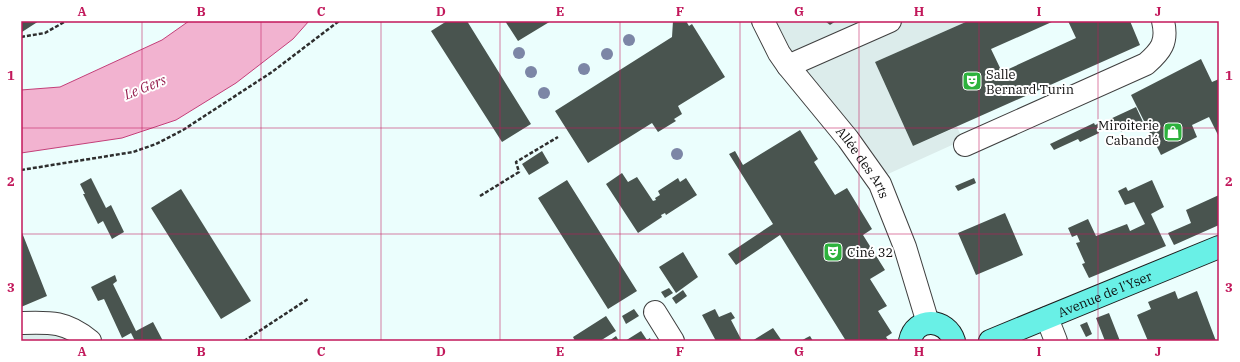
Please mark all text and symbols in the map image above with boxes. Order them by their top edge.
text: A [77,3,87,20]
text: B [196,3,206,20]
text: C [317,3,326,20]
text: D [436,3,446,20]
text: E [556,3,564,20]
text: F [676,3,684,20]
text: G [794,3,804,20]
text: H [914,3,925,20]
text: I [1037,3,1042,20]
text: J [1155,3,1162,20]
place label: Salle Bernard Turin [986,66,1074,98]
text: 1 [7,67,15,84]
text: 1 [1225,67,1233,84]
water label: Le Gers [120,70,169,104]
theatre icon: Salle Bernard Turin [961,70,983,92]
place label: Miroiterie Cabandé [1098,117,1159,149]
shop icon: Miroiterie Cabandé [1162,121,1184,143]
street label: Allée des Arts [832,123,893,201]
text: 2 [7,173,15,190]
text: 2 [1225,173,1233,190]
theatre icon: Ciné 32 [822,241,844,263]
place label: Ciné 32 [847,244,893,261]
street label: Avenue de l'Yser [1055,267,1155,321]
text: 3 [7,279,15,296]
text: 3 [1225,279,1233,296]
text: A [77,343,87,360]
text: B [196,343,206,360]
text: C [317,343,326,360]
text: D [436,343,446,360]
text: E [556,343,564,360]
text: F [676,343,684,360]
text: G [794,343,804,360]
text: H [914,343,925,360]
text: I [1037,343,1042,360]
text: J [1155,343,1162,360]

